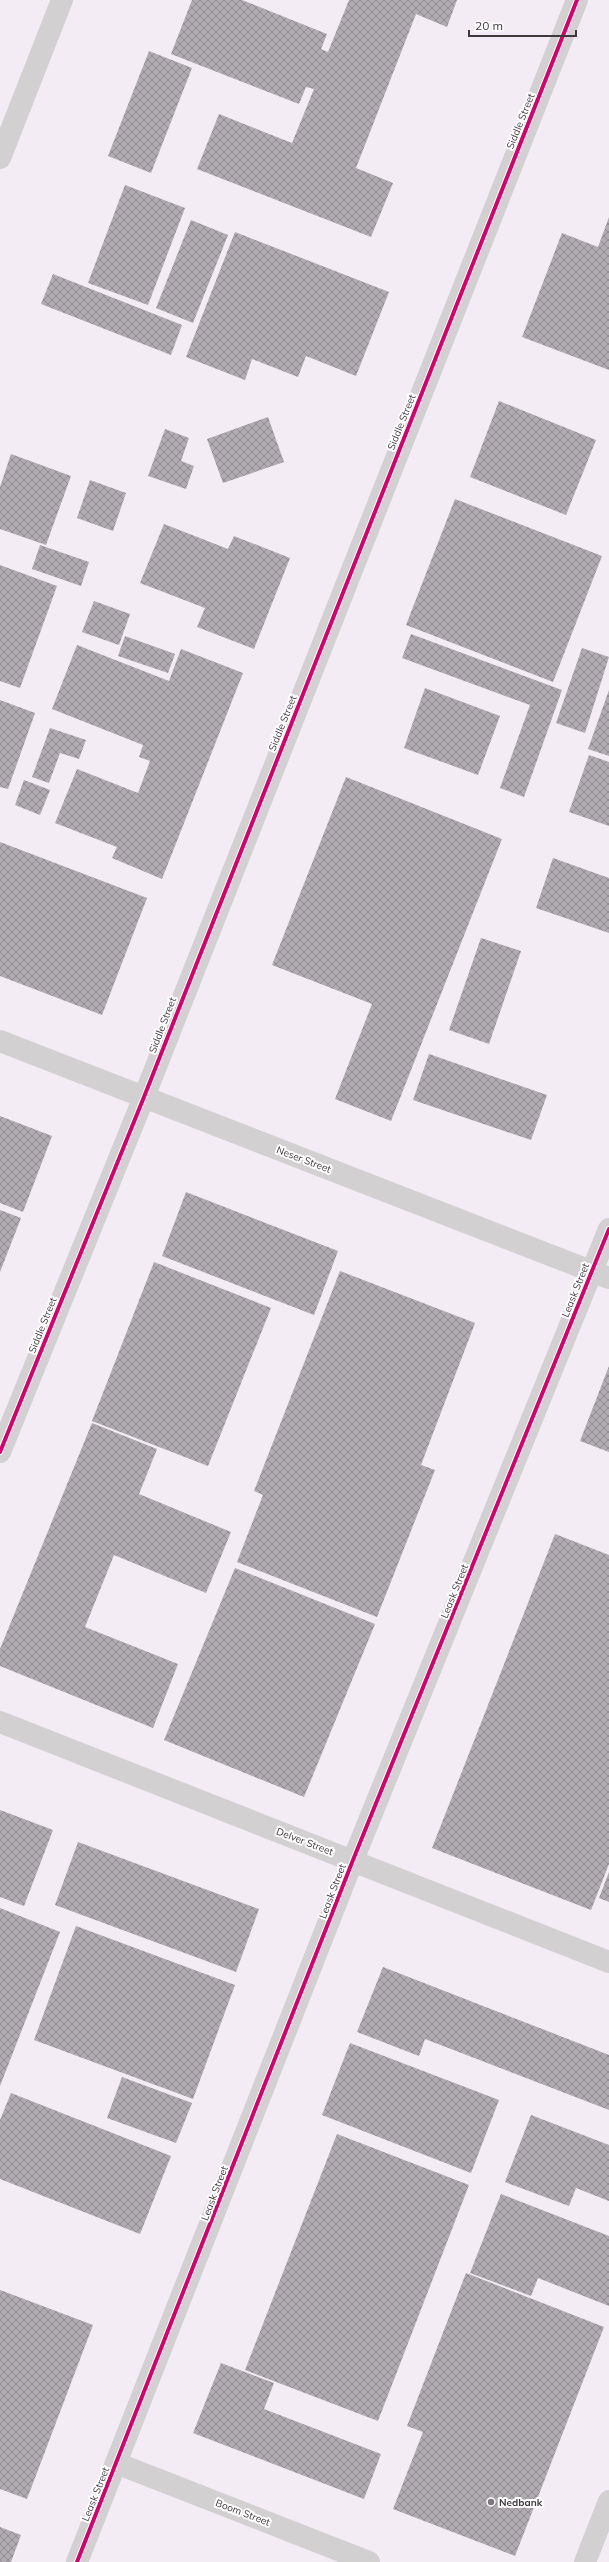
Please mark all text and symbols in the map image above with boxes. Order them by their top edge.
scale bar [469,12,576,38]
text: 20 m [475,18,503,33]
street label: Siddle Street [503,91,538,151]
street label: Siddle Street [384,392,419,452]
street label: Siddle Street [265,693,300,753]
street label: Siddle Street [146,995,179,1055]
street label: Neser Street [275,1143,333,1176]
street label: Leask Street [559,1261,592,1319]
street label: Siddle Street [25,1295,60,1355]
street label: Leask Street [438,1562,471,1620]
street label: Delver Street [275,1825,336,1858]
street label: Leask Street [316,1862,349,1920]
street label: Leask Street [198,2164,231,2222]
street label: Leask Street [79,2465,112,2523]
street label: Boom Street [214,2496,272,2529]
place label: Nedbank [499,2496,543,2509]
marker: Nedbank [486,2497,496,2507]

